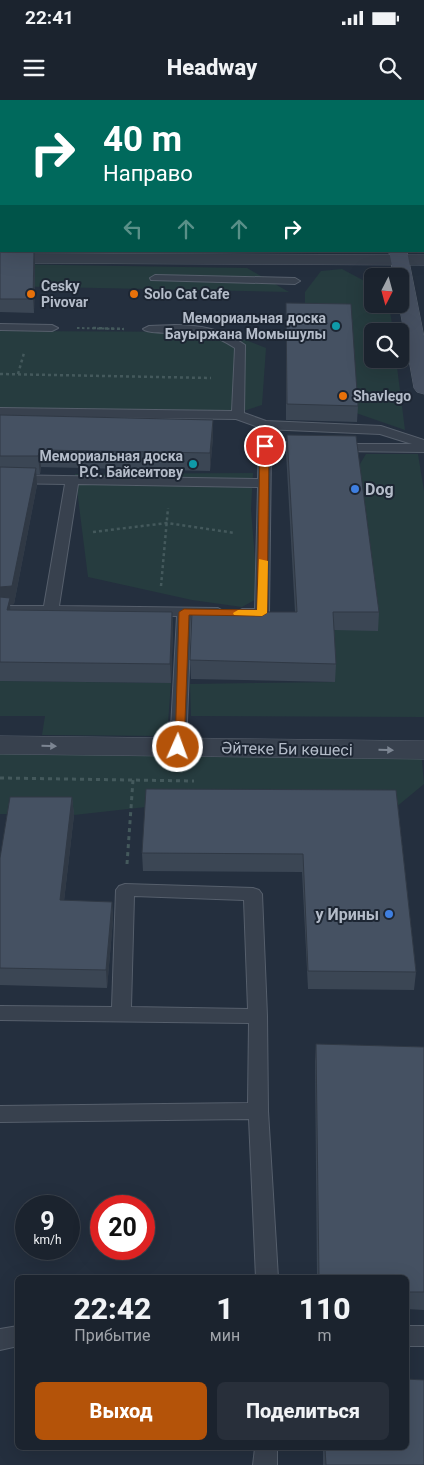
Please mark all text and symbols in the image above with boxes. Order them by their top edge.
text: 22:41 [25,6,74,29]
icon: menu [20,54,48,82]
icon: search [376,54,404,82]
text: Headway [167,55,257,80]
text: 40 m [103,119,182,160]
icon: right [20,120,85,185]
text: Направо [103,161,193,186]
icon: left [119,215,147,243]
icon: ahead [172,215,200,243]
icon: ahead [225,215,253,243]
icon: right [278,215,306,243]
north arrow [364,268,409,312]
map controls [364,268,409,368]
place label: Cesky Pivovar [41,278,88,310]
place label: Solo Cat Cafe [144,286,230,302]
marker: Cesky Pivovar [25,288,37,300]
marker: Solo Cat Cafe [128,288,140,300]
place label: Мемориальная доска Бауыржана Момышулы [165,310,327,342]
marker: Мемориальная доска Бауыржана Момышулы [330,320,342,332]
button: search [364,323,409,368]
place label: Shavlego [353,388,411,404]
marker: Shavlego [337,390,349,402]
pin [244,425,286,467]
icon: arrive [251,432,279,460]
place label: Мемориальная доска Р.С. Байсеитову [39,448,184,480]
marker: Мемориальная доска Р.С. Байсеитову [187,458,199,470]
place label: Dog [365,480,394,499]
marker: Dog [349,483,361,495]
position arrow [151,720,203,772]
street label: Әйтеке Би көшесі [221,738,353,760]
one-way arrow [41,742,57,750]
one-way arrow [378,746,394,754]
place label: у Ирины [315,905,379,924]
marker: у Ирины [383,908,395,920]
speed limit sign: 20 [90,1195,155,1260]
text: 9 [40,1207,55,1236]
text: km/h [33,1233,62,1247]
text: 22:42 [73,1291,151,1326]
text: 1 [216,1291,234,1326]
text: 110 [299,1291,351,1326]
text: Прибытие [74,1326,151,1345]
text: мин [210,1326,240,1345]
text: m [318,1326,332,1345]
button: Выход [35,1382,207,1440]
button: Поделиться [217,1382,389,1440]

